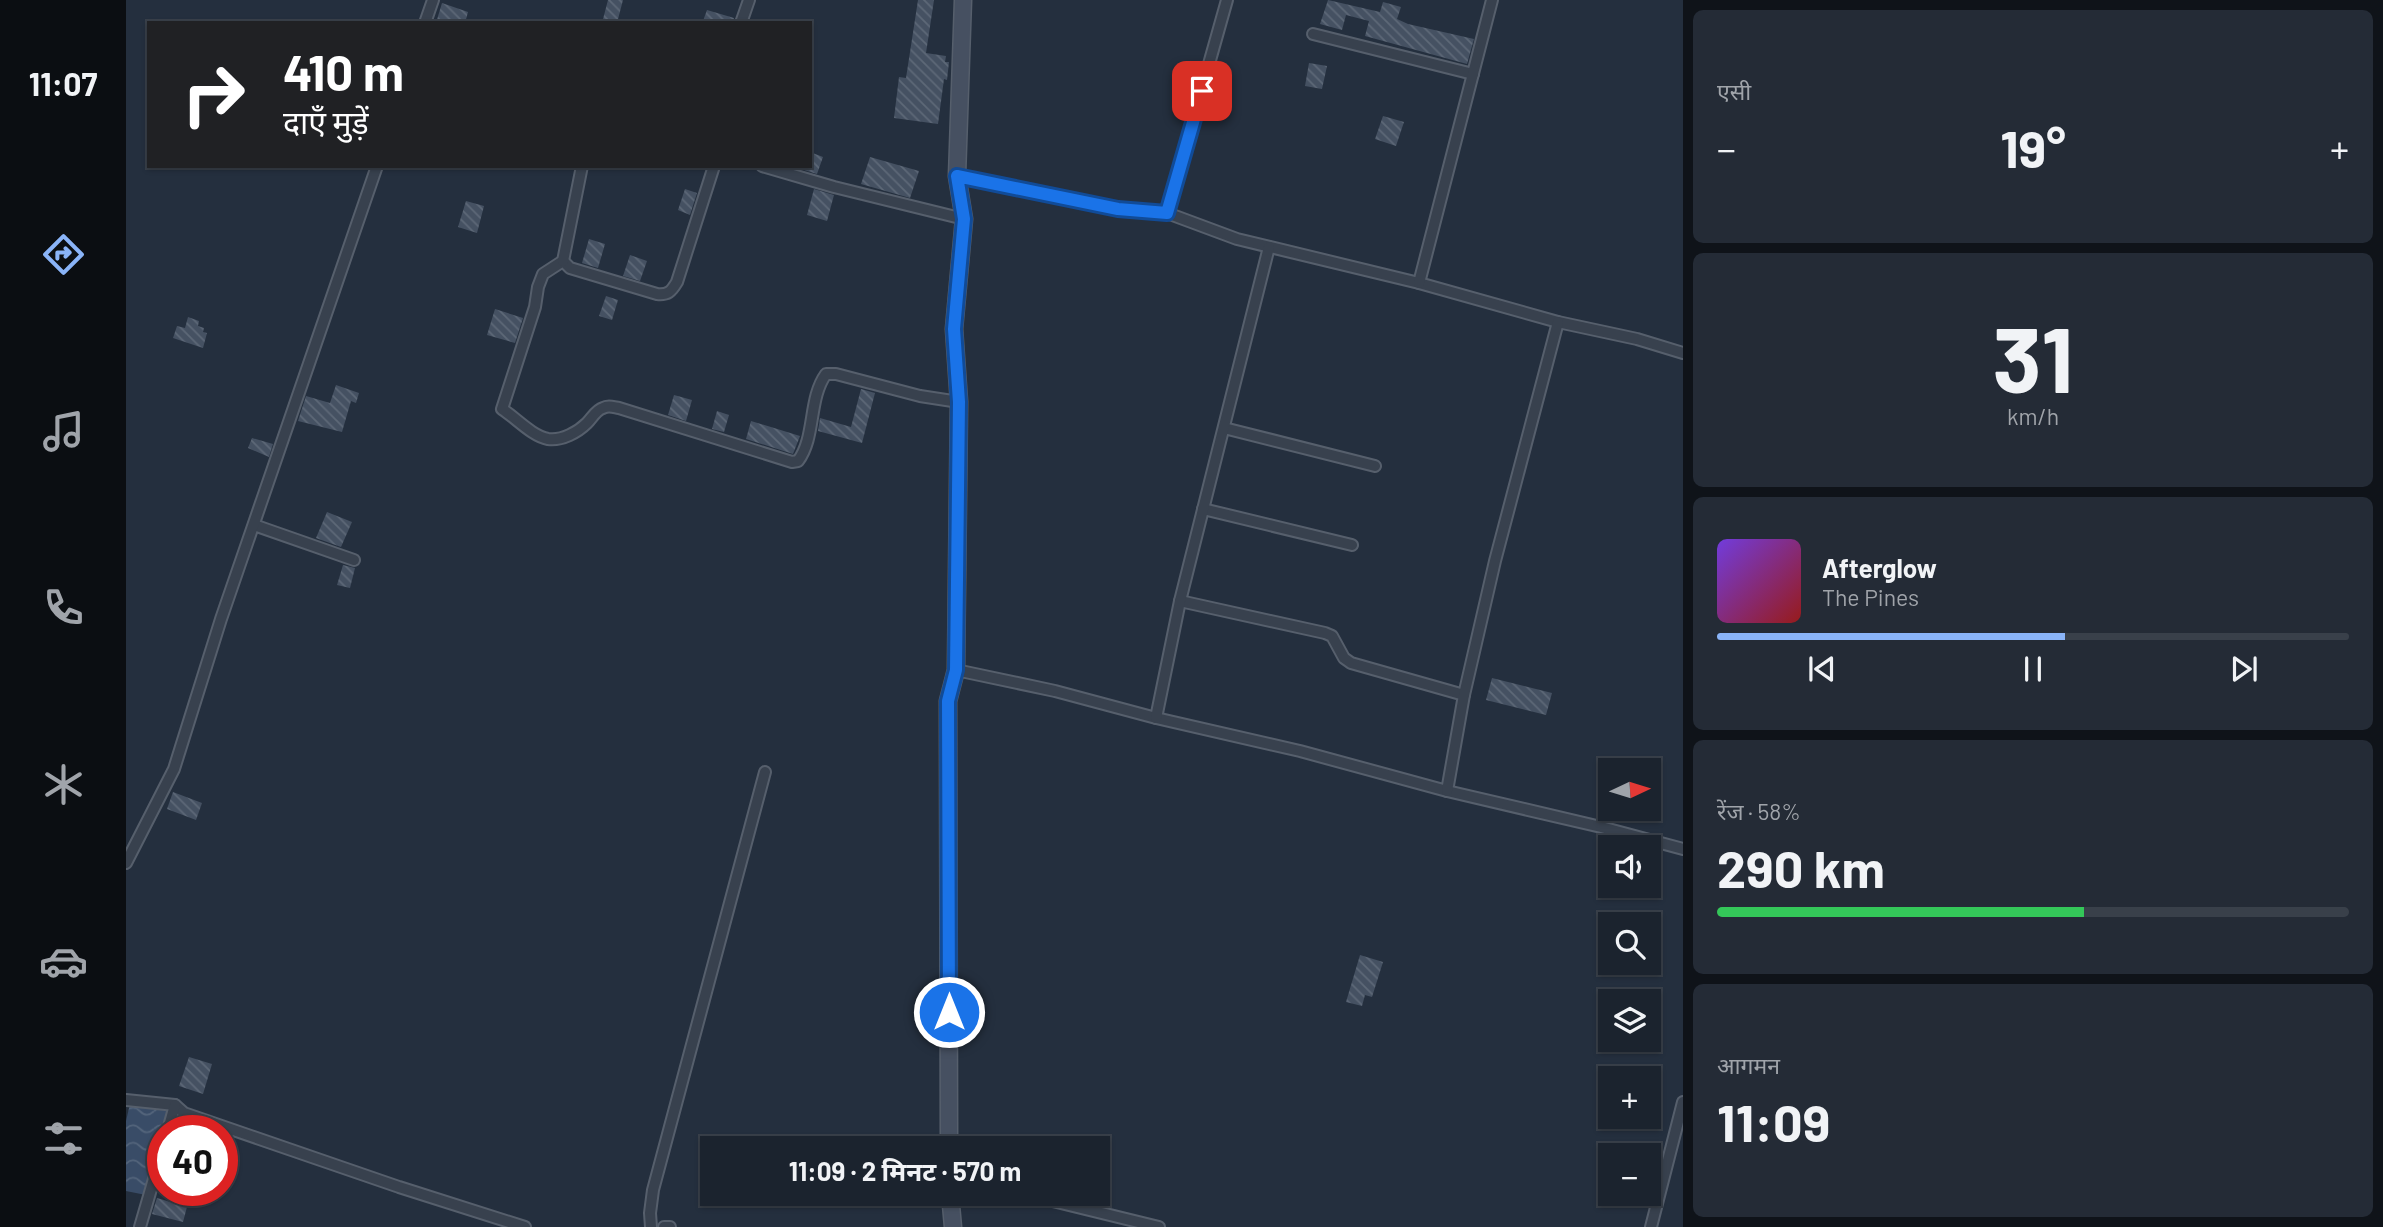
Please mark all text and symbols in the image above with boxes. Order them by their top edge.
text: 410 m [283,42,404,101]
icon: right [168,49,259,140]
pin [1172,61,1232,121]
text: 11:07 [29,64,97,102]
icon: arrive [1183,72,1221,110]
text: एसी [1717,77,1751,105]
text: दाएँ मुड़ें [283,102,369,140]
text: 19° [2000,116,2066,178]
text: − [1717,125,1736,171]
text: + [2330,125,2349,171]
icon: directions [39,230,88,279]
text: 31 [1992,302,2074,411]
text: km/h [2007,402,2059,430]
icon: music [39,407,88,456]
text: Afterglow [1822,552,1937,583]
icon: phone [39,583,88,632]
text: The Pines [1822,583,1919,611]
icon: previous [1803,650,1841,688]
icon: pause [2014,650,2052,688]
icon: next [2225,650,2263,688]
north arrow [1598,758,1661,821]
map controls [1598,758,1661,1206]
icon: climate [39,760,88,809]
text: रेंज · 58% [1717,797,1801,825]
button: sound [1598,835,1661,898]
text: 290 km [1717,836,1885,898]
button: search [1598,912,1661,975]
icon: car [39,937,88,986]
position arrow [912,975,986,1049]
button: layers [1598,989,1661,1052]
text: आगमन [1717,1051,1780,1079]
button: + [1598,1066,1661,1129]
text: 11:09 [1717,1090,1830,1152]
icon: filters [39,1114,88,1163]
speed limit sign: 40 [147,1115,238,1206]
button: − [1598,1143,1661,1206]
text: 11:09 · 2 मिनट · 570 m [789,1155,1021,1186]

